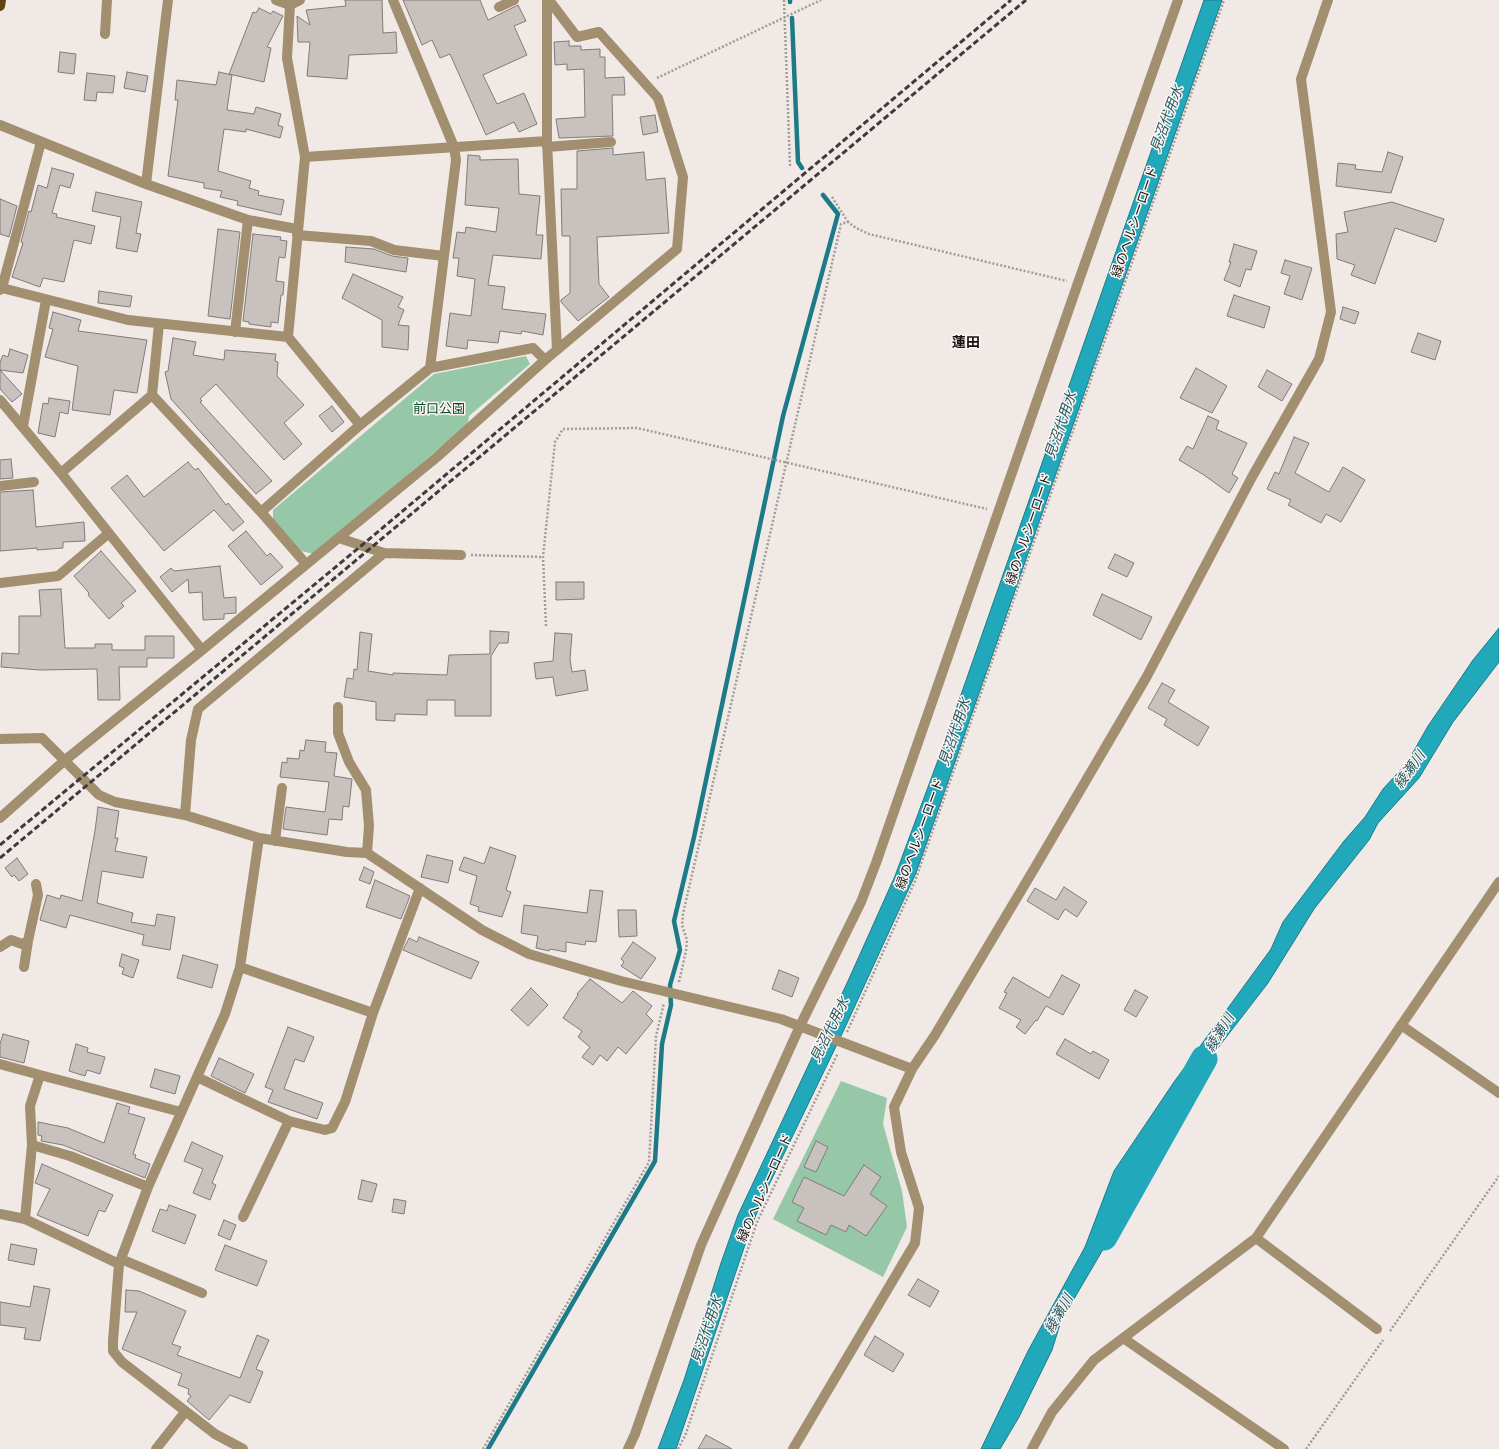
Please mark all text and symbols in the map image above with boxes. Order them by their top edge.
water label: 見沼代用水 [1147,83,1187,155]
street label: 緑のヘルシーロード [1109,164,1161,280]
district label: 蓮田 [952,335,980,351]
water label: 見沼代用水 [1042,389,1080,461]
park label: 前口公園 [413,401,465,417]
street label: 緑のヘルシーロード [1003,471,1055,587]
water label: 見沼代用水 [936,696,974,768]
water label: 綾瀬川 [1391,748,1429,792]
street label: 緑のヘルシーロード [893,776,947,892]
water label: 見沼代用水 [807,995,853,1065]
water label: 綾瀬川 [1202,1011,1238,1055]
street label: 緑のヘルシーロード [734,1131,796,1245]
water label: 綾瀬川 [1041,1292,1077,1336]
water label: 見沼代用水 [688,1294,726,1366]

